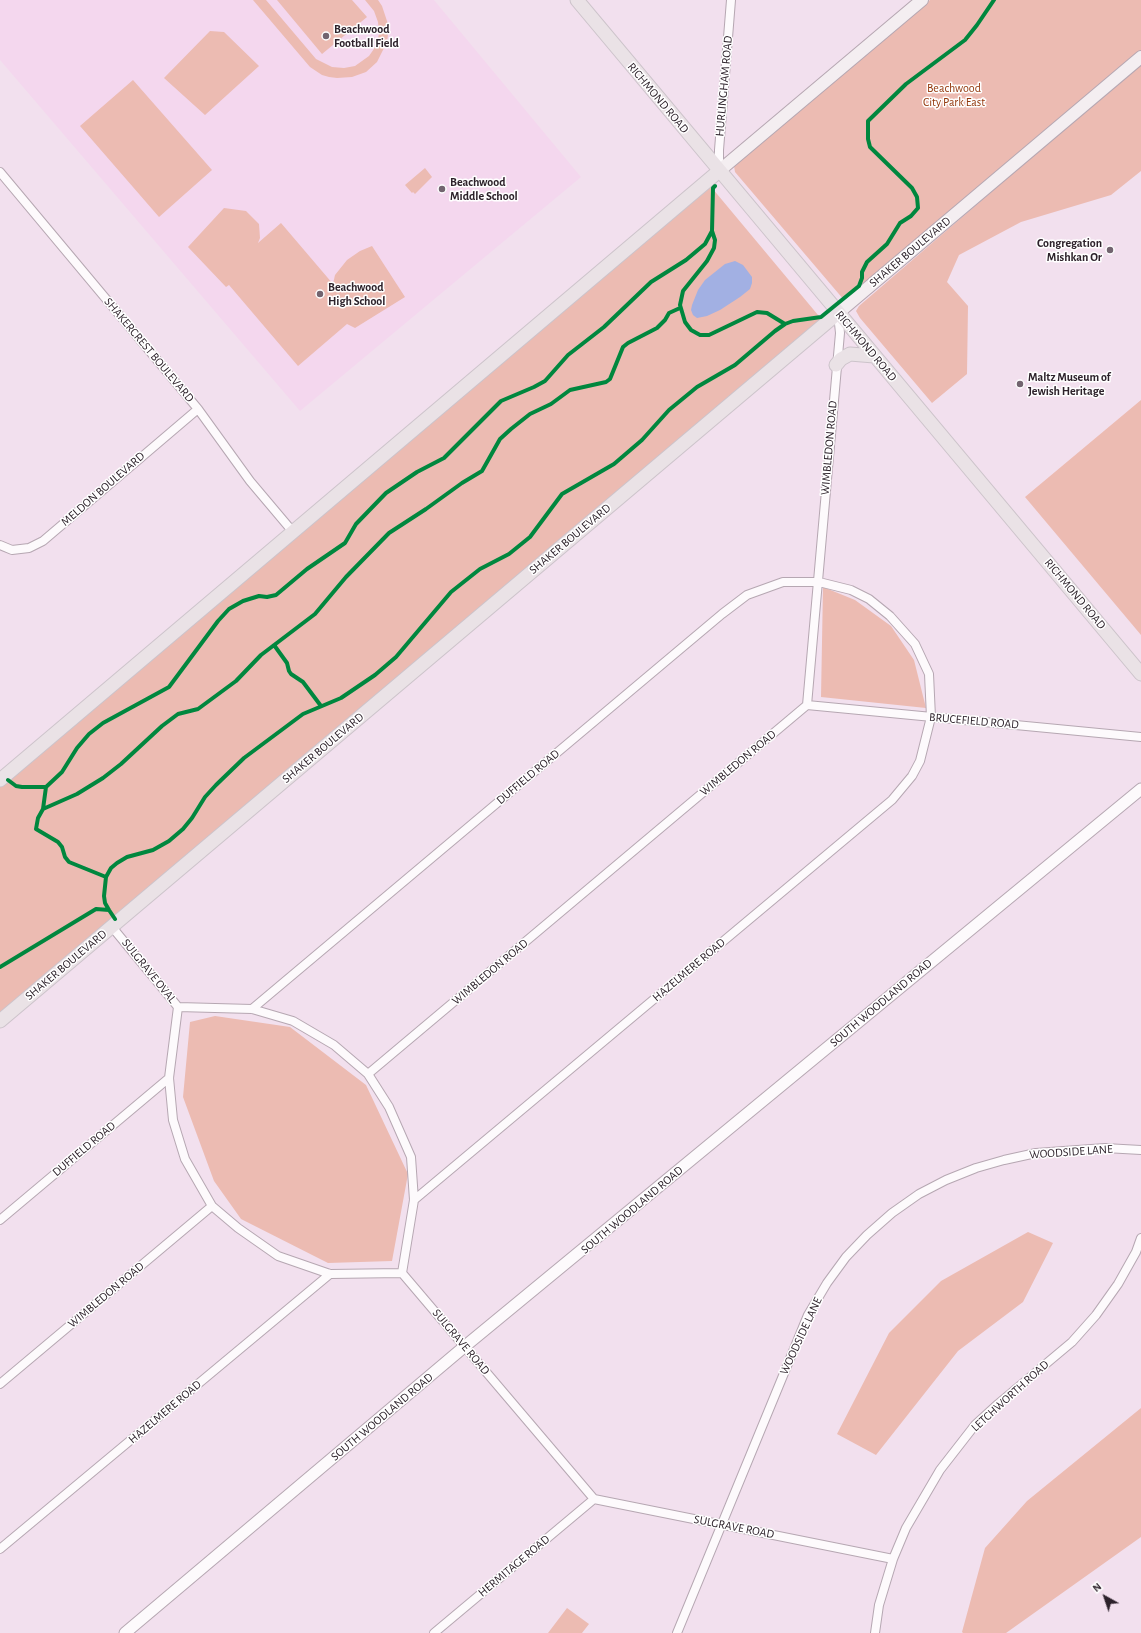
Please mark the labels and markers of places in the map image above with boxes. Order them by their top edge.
place label: Beachwood Football Field [334,22,399,50]
marker: Beachwood Football Field [321,31,331,41]
place label: Beachwood Middle School [450,175,518,203]
marker: Beachwood Middle School [437,184,447,194]
place label: Congregation Mishkan Or [1037,236,1102,264]
marker: Congregation Mishkan Or [1105,245,1115,255]
place label: Beachwood High School [328,280,385,308]
marker: Beachwood High School [315,289,325,299]
place label: Maltz Museum of Jewish Heritage [1028,370,1111,398]
marker: Maltz Museum of Jewish Heritage [1015,379,1025,389]

